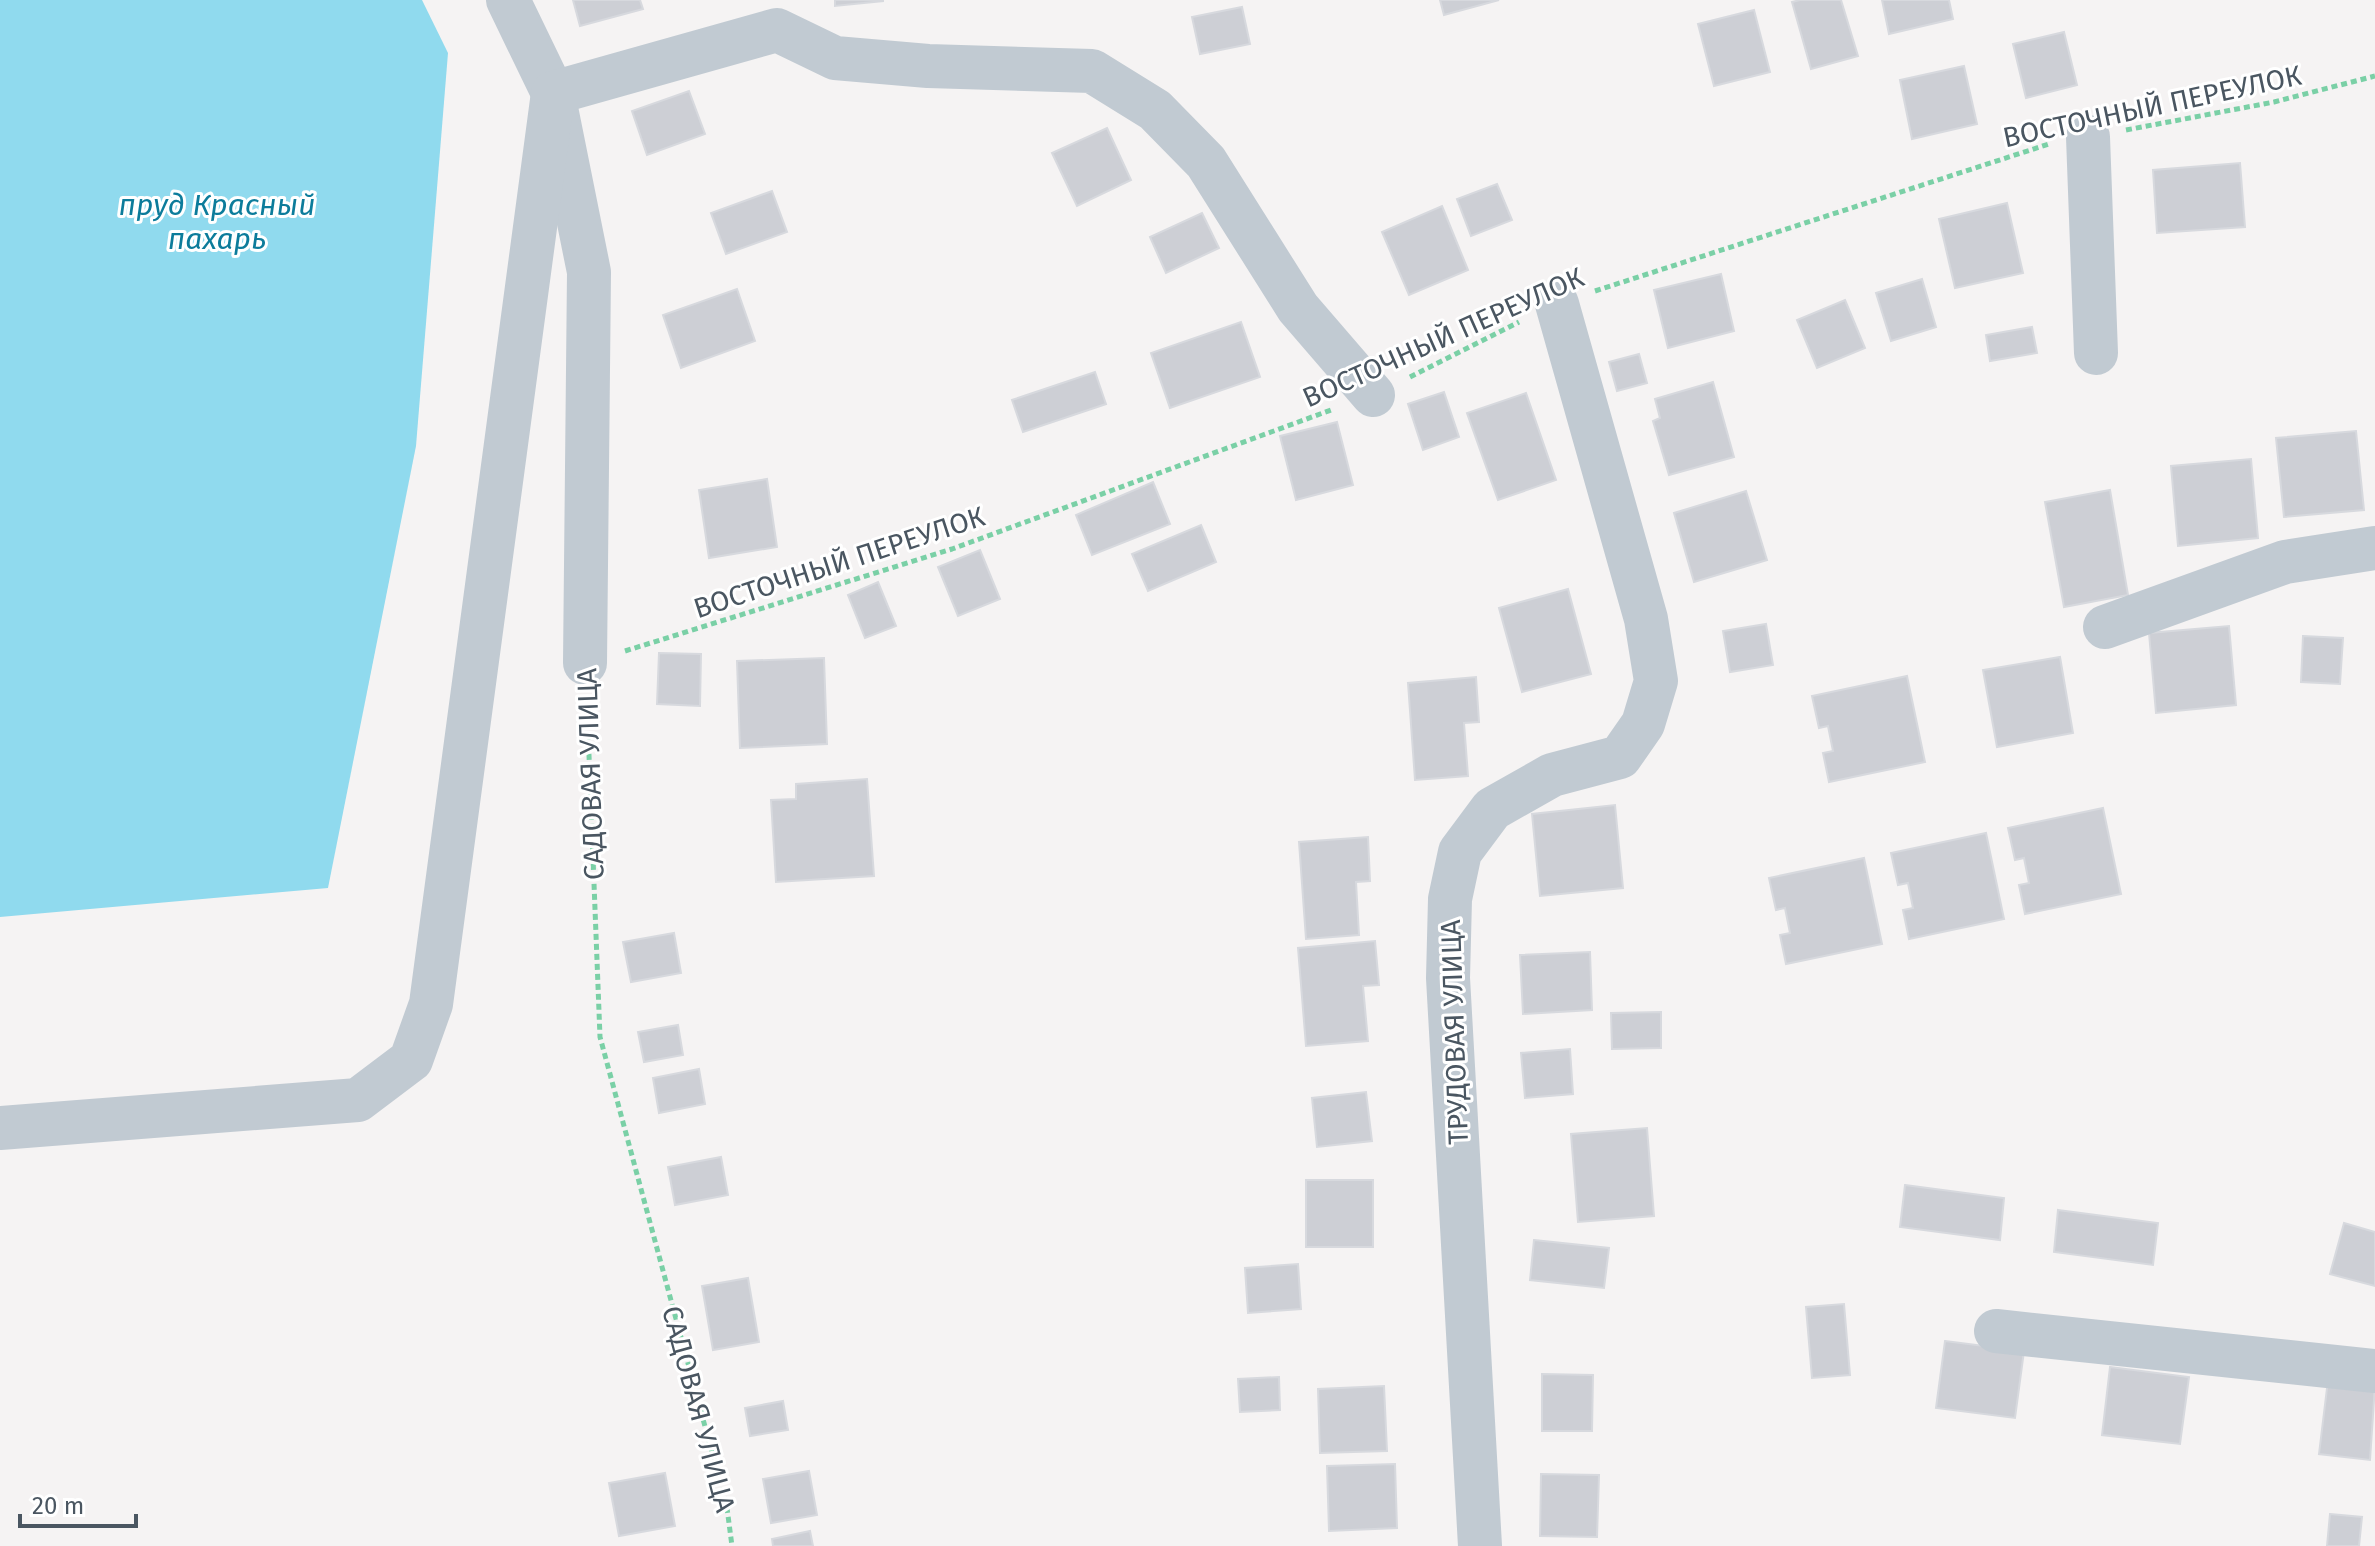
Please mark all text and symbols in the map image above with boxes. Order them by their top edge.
street label: ВОСТОЧНЫЙ ПЕРЕУЛОК [2000,59,2305,154]
water label: пруд Красный пахарь [118,187,316,257]
street label: ВОСТОЧНЫЙ ПЕРЕУЛОК [1298,260,1589,414]
street label: ВОСТОЧНЫЙ ПЕРЕУЛОК [689,500,989,625]
street label: САДОВАЯ УЛИЦА [570,667,611,881]
street label: ТРУДОВАЯ УЛИЦА [1434,919,1475,1145]
street label: САДОВАЯ УЛИЦА [655,1302,742,1516]
scale bar [20,1478,136,1528]
text: 20 m [32,1492,84,1520]

